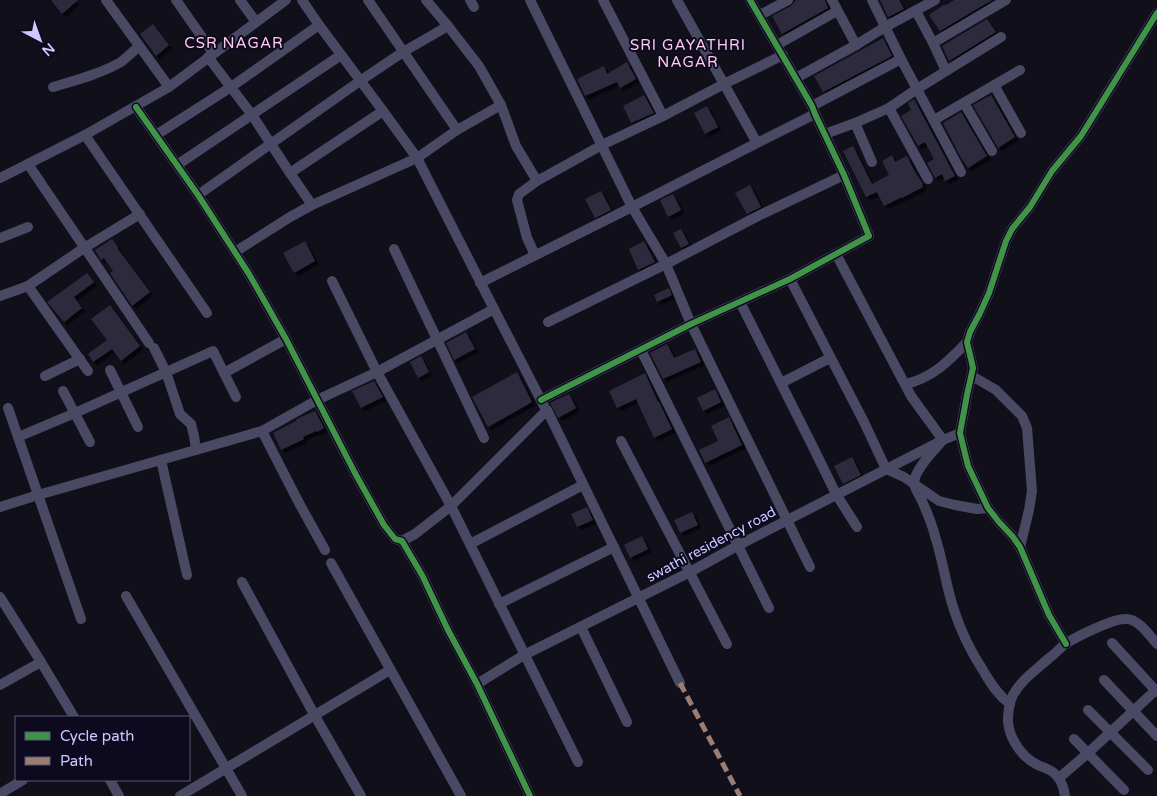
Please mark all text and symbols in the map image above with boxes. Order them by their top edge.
north arrow [15,15,65,65]
district label: CSR NAGAR [184,34,284,52]
district label: SRI GAYATHRI NAGAR [630,36,746,71]
text: N [38,39,58,60]
street label: swathi residency road [644,503,779,586]
legend [15,716,190,781]
text: Cycle path [60,727,134,745]
text: Path [60,752,93,770]

